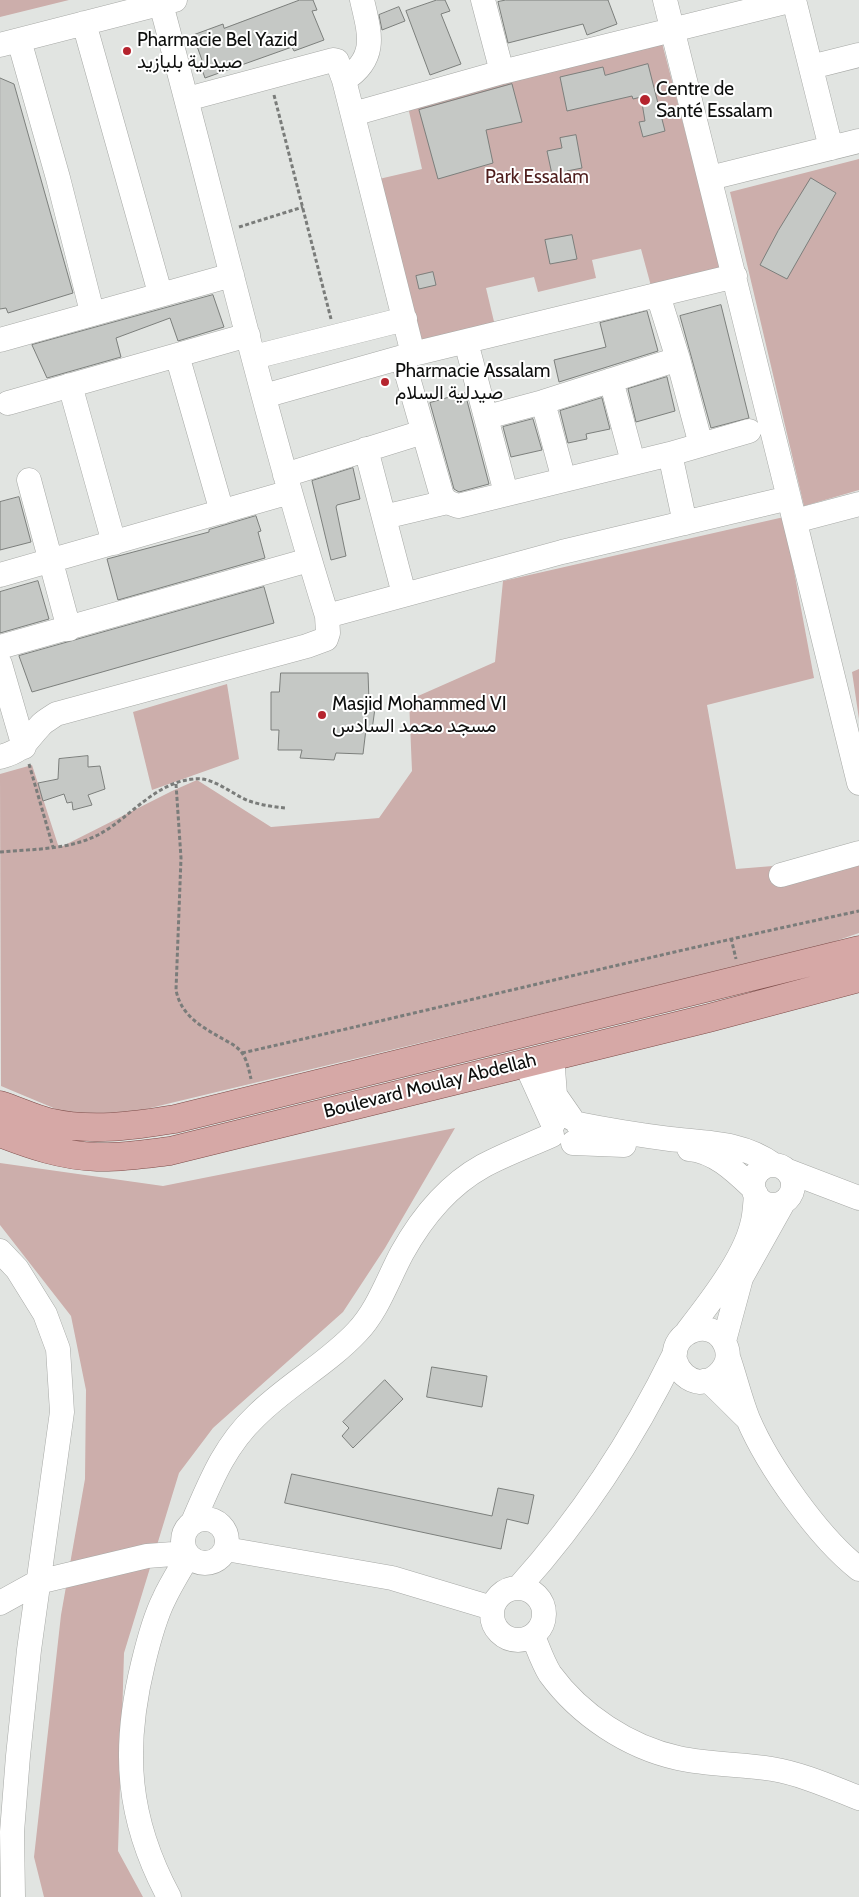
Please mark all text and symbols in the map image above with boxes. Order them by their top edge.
place label: Pharmacie Bel Yazid صيدلية بليازيد [137,29,298,73]
marker: Pharmacie Bel Yazid صيدلية بليازيد [121,45,133,57]
place label: Centre de Santé Essalam [656,78,773,122]
marker: Centre de Santé Essalam [638,93,652,107]
park label: Park Essalam [485,166,589,188]
place label: Pharmacie Assalam صيدلية السلام [395,360,550,404]
marker: Pharmacie Assalam صيدلية السلام [379,376,391,388]
place label: Masjid Mohammed VI مسجد محمد السادس [332,693,507,737]
marker: Masjid Mohammed VI مسجد محمد السادس [316,709,328,721]
street label: Boulevard Moulay Abdellah [321,1049,539,1123]

